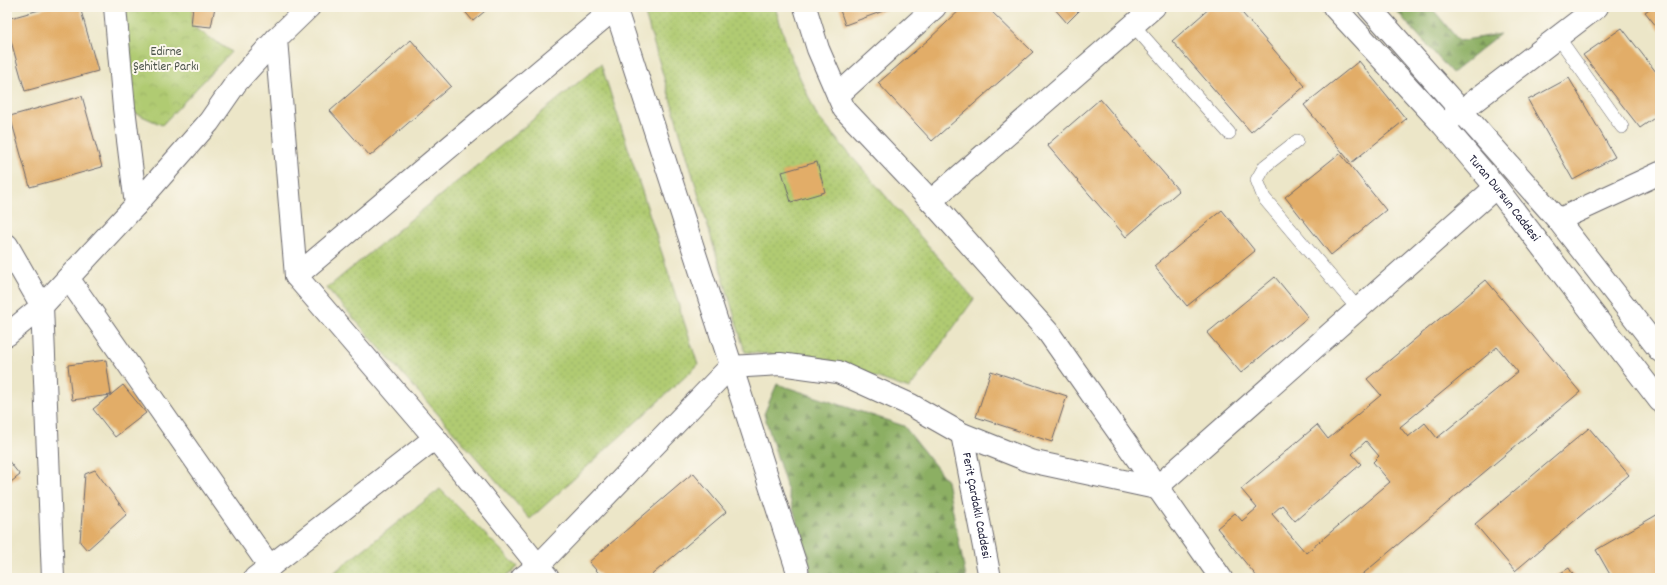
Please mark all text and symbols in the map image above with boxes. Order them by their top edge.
park label: Edirne Şehitler Parkı [133,43,199,77]
street label: Turan Dursun Caddesi [1463,151,1545,246]
street label: Ferit Çardaklı Caddesi [956,451,996,561]

